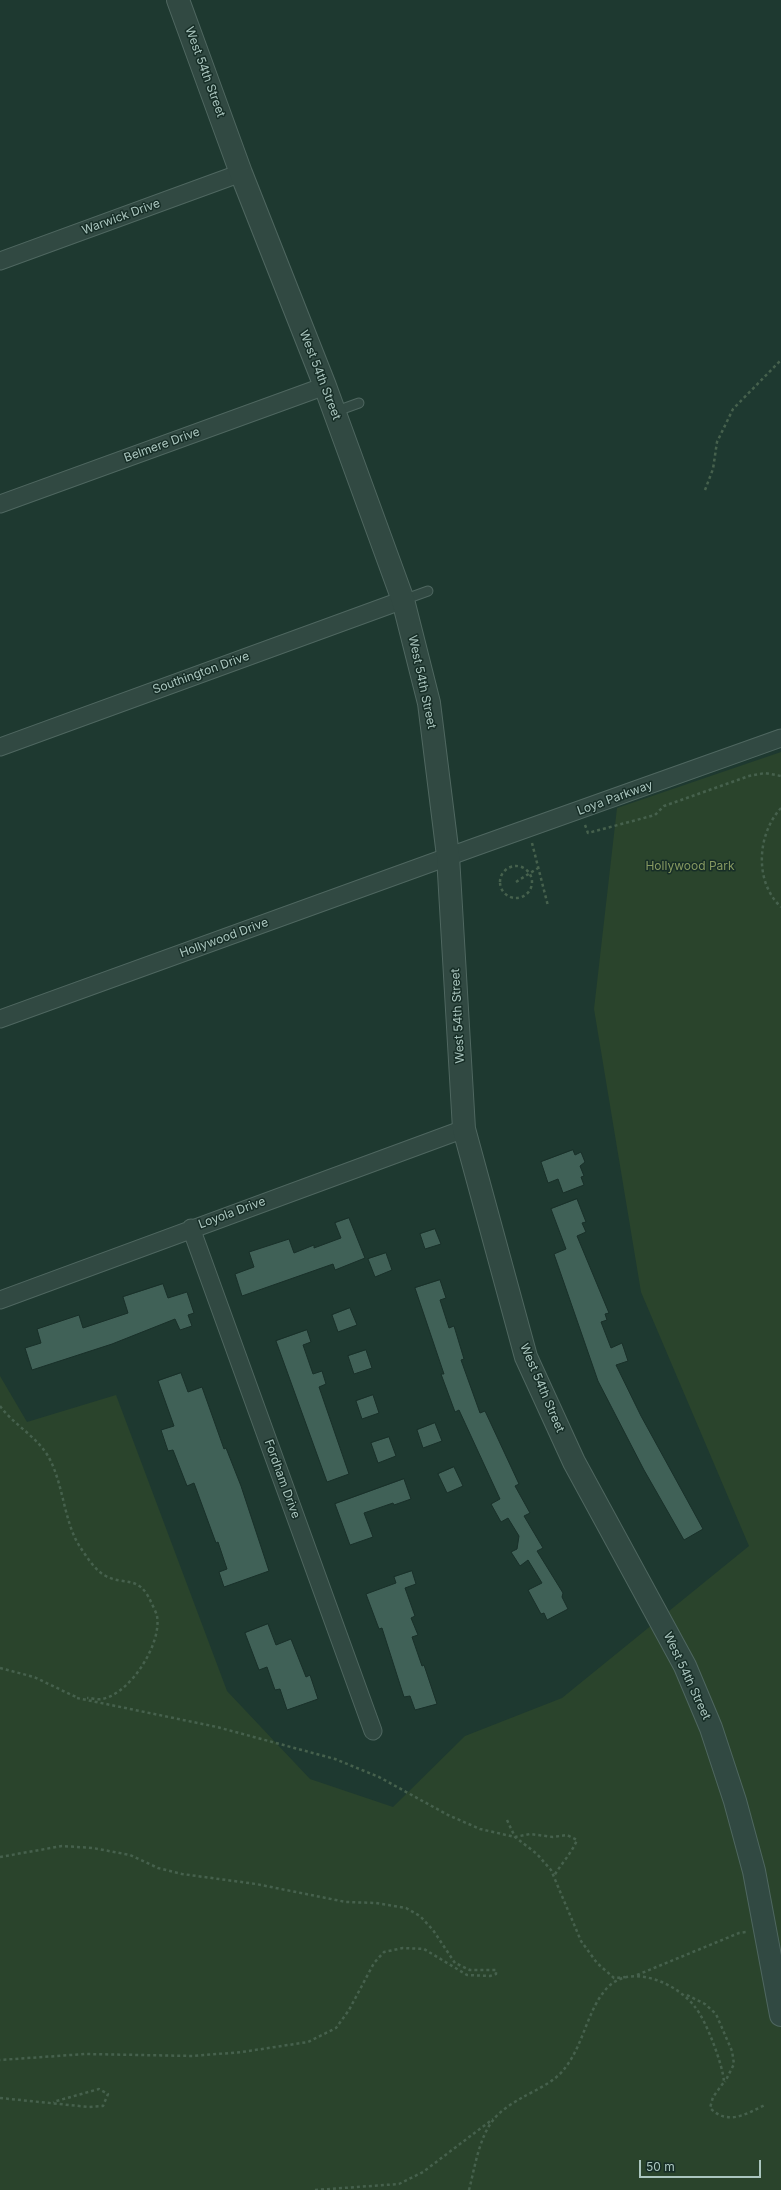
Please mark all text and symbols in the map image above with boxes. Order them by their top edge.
street label: West 54th Street [182,25,228,119]
street label: Warwick Drive [80,196,162,238]
street label: West 54th Street [296,328,344,422]
street label: Belmere Drive [122,425,202,465]
street label: West 54th Street [405,634,439,730]
street label: Southington Drive [151,649,251,697]
street label: Loya Parkway [575,778,655,818]
park label: Hollywood Park [645,859,735,873]
street label: Hollywood Drive [178,915,270,961]
street label: West 54th Street [448,968,468,1064]
street label: Loyola Drive [197,1194,267,1232]
street label: West 54th Street [517,1341,567,1435]
street label: Fordham Drive [261,1438,303,1520]
street label: West 54th Street [660,1630,714,1722]
scale bar [641,2152,763,2178]
text: 50 m [646,2159,675,2174]

